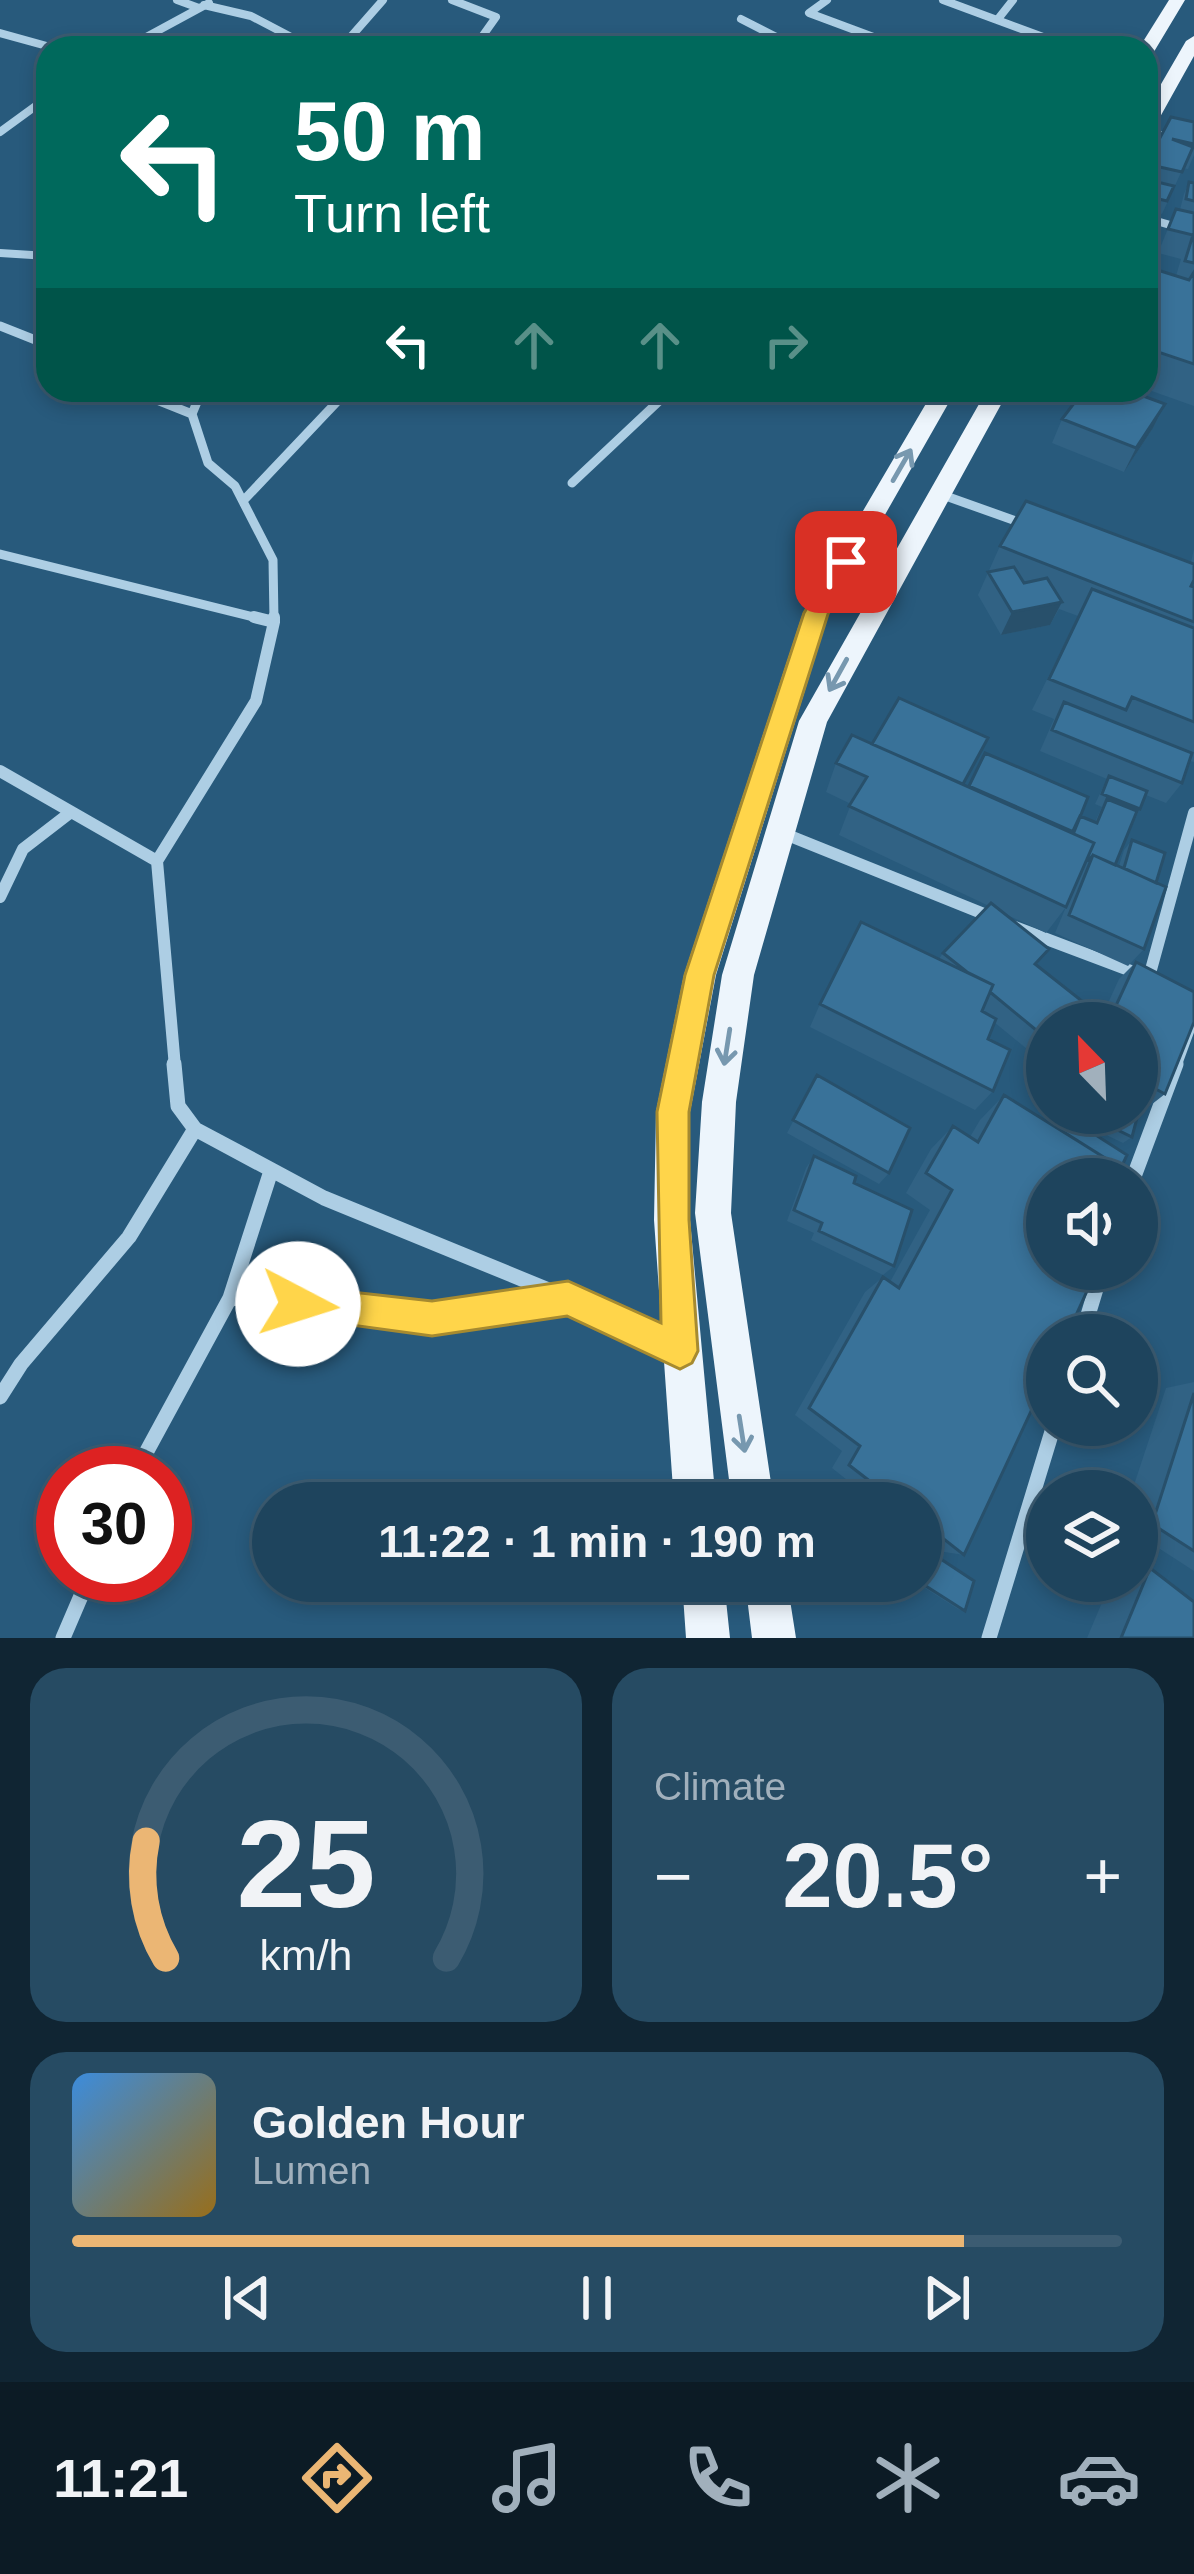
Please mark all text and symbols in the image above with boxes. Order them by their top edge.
icon: left [96,84,252,240]
text: 50 m [294,84,485,178]
text: Turn left [294,183,490,243]
icon: left [375,312,441,378]
icon: ahead [501,312,567,378]
icon: ahead [627,312,693,378]
icon: right [753,312,819,378]
one-way arrow [891,448,915,483]
pin [795,511,897,613]
icon: arrive [813,529,879,595]
one-way arrow [826,657,850,692]
north arrow [1026,1002,1158,1134]
map controls [1026,1002,1158,1602]
one-way arrow [715,1027,738,1066]
button: sound [1026,1158,1158,1290]
position arrow [235,1241,361,1367]
button: search [1026,1314,1158,1446]
one-way arrow [732,1414,755,1453]
speed limit sign: 30 [36,1446,192,1602]
button: layers [1026,1470,1158,1602]
text: 11:22 · 1 min · 190 m [378,1516,816,1567]
text: Climate [654,1765,786,1808]
text: 25 [237,1794,375,1933]
text: 20.5° [782,1826,994,1926]
text: − [654,1839,693,1913]
text: + [1083,1839,1122,1913]
text: km/h [260,1931,352,1979]
text: Golden Hour [252,2097,524,2148]
text: Lumen [252,2149,371,2192]
icon: previous [214,2265,280,2331]
icon: pause [564,2265,630,2331]
icon: next [914,2265,980,2331]
icon: directions [295,2436,379,2520]
icon: music [485,2436,569,2520]
icon: phone [676,2436,760,2520]
icon: climate [866,2436,950,2520]
icon: car [1057,2436,1141,2520]
text: 11:21 [53,2448,188,2508]

